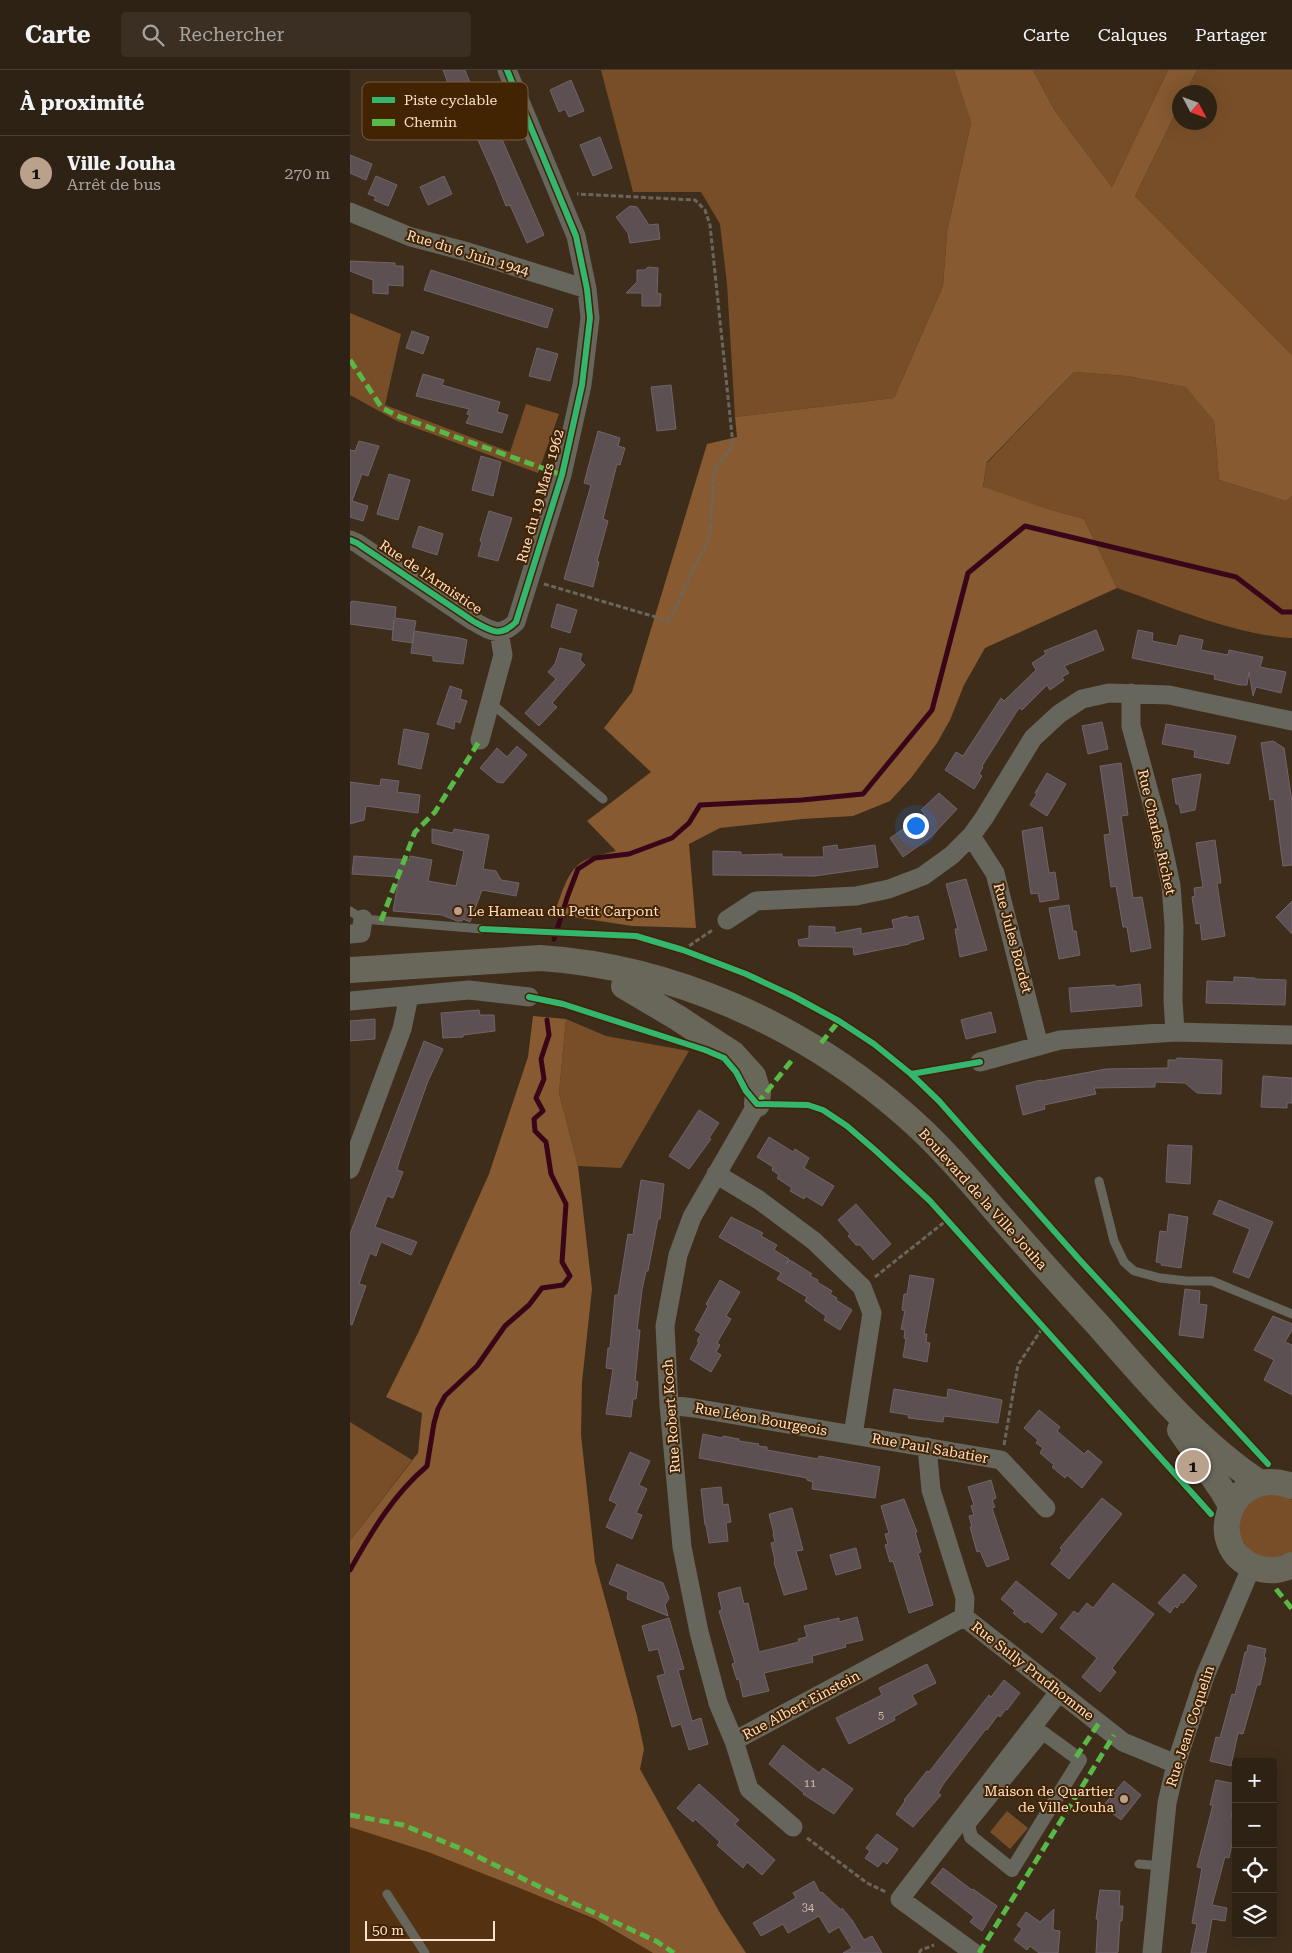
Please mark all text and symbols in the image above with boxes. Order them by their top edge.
search box [121,12,471,57]
text: Carte [25,21,91,49]
icon: search [139,21,167,49]
text: Rechercher [179,23,284,46]
text: Carte [1023,24,1070,45]
text: Calques [1098,24,1167,45]
text: Partager [1195,24,1267,45]
legend [362,82,528,140]
north arrow [1172,85,1217,130]
text: À proximité [20,91,144,115]
text: Piste cyclable [404,92,498,108]
text: Chemin [404,114,457,130]
text: Ville Jouha [67,152,175,175]
text: 1 [32,164,40,183]
text: 270 m [284,164,330,183]
text: Arrêt de bus [67,175,161,194]
street label: Rue du 6 Juin 1944 [405,227,531,279]
street label: Rue du 19 Mars 1962 [513,427,567,565]
street label: Rue de l'Armistice [377,537,486,618]
street label: Rue Charles Richet [1135,768,1179,896]
your location [903,813,929,839]
street label: Rue Jules Bordet [991,881,1035,995]
place label: Le Hameau du Petit Carpont [468,903,659,919]
marker: Le Hameau du Petit Carpont [452,905,464,917]
street label: Boulevard de la Ville Jouha [916,1125,1051,1273]
street label: Rue Robert Koch [659,1358,683,1474]
street label: Rue Léon Bourgeois [693,1399,829,1439]
street label: Rue Paul Sabatier [870,1430,990,1466]
pin: 1 [1177,1447,1209,1485]
street label: Rue Sully Prudhomme [969,1618,1098,1724]
street label: Rue Jean Coquelin [1163,1663,1217,1789]
street label: Rue Albert Einstein [740,1667,862,1743]
house number: 5 [878,1709,884,1722]
map controls [1232,1758,1277,1938]
button: + [1232,1758,1277,1803]
house number: 11 [804,1777,816,1790]
place label: Maison de Quartier de Ville Jouha [984,1783,1114,1815]
marker: Maison de Quartier de Ville Jouha [1118,1793,1130,1805]
button: − [1232,1803,1277,1848]
button: locate [1232,1848,1277,1893]
button: layers [1232,1893,1277,1938]
house number: 34 [802,1901,815,1914]
scale bar [365,1918,495,1941]
text: 50 m [372,1922,404,1938]

